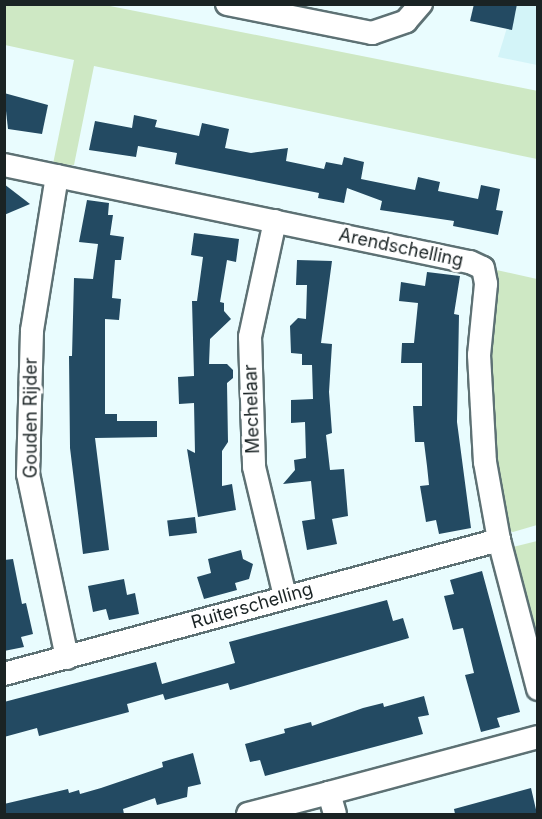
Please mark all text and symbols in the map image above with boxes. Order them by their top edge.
street label: Arendschelling [337,224,465,272]
street label: Gouden Rijder [20,358,42,478]
street label: Mechelaar [240,364,264,454]
street label: Ruiterschelling [189,578,315,634]

